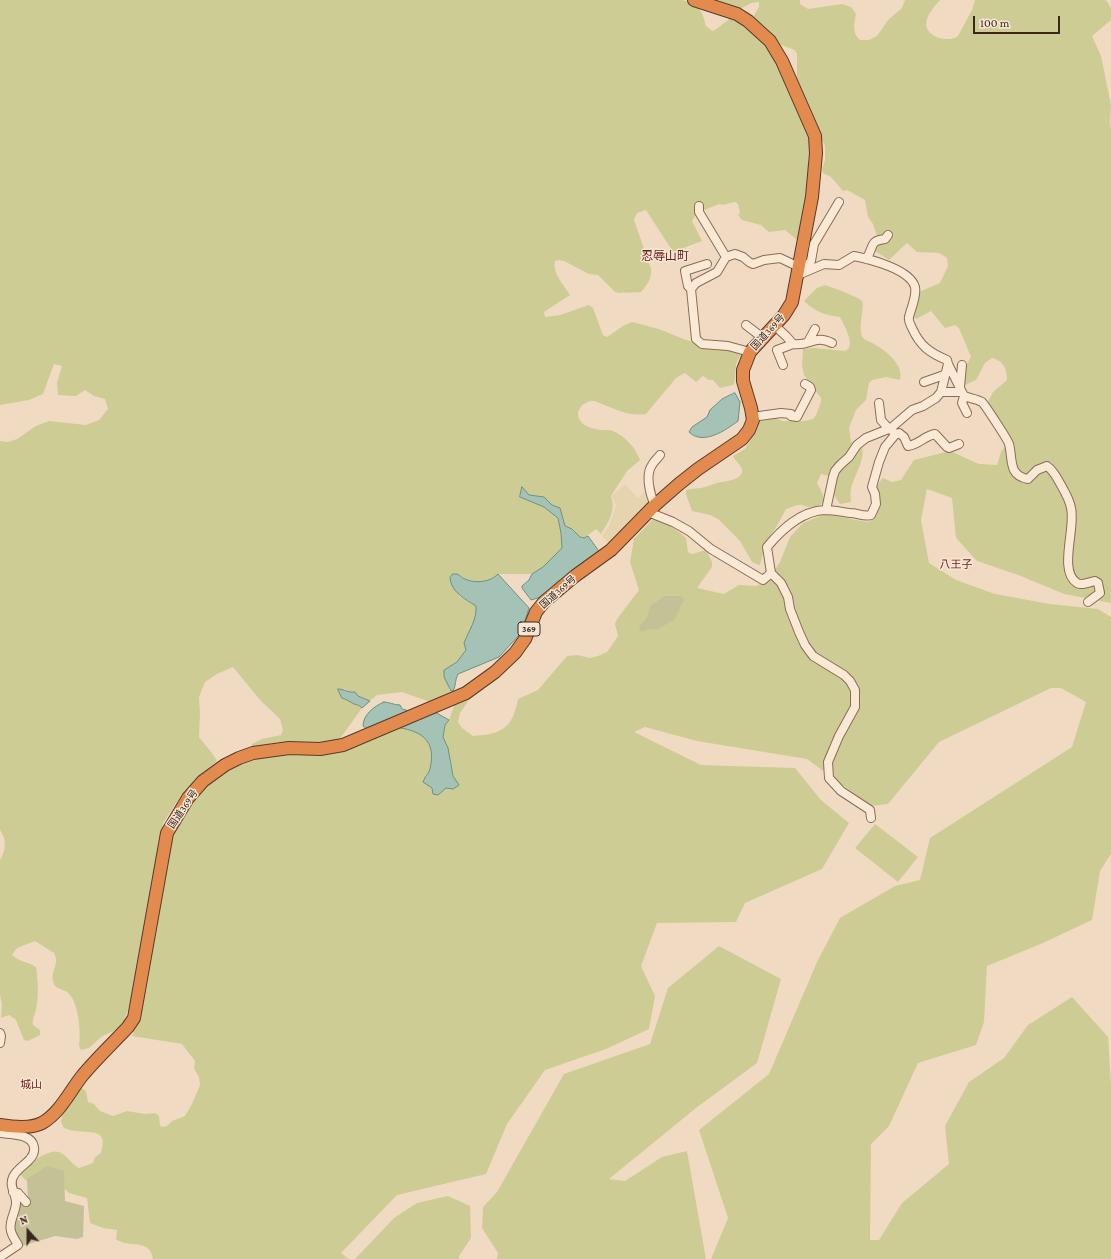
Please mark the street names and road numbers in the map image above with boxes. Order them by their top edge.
street label: 国道369号 [749,311,787,353]
street label: 国道369号 [537,573,579,611]
road number: 369 [518,622,540,636]
street label: 国道369号 [166,787,200,831]

